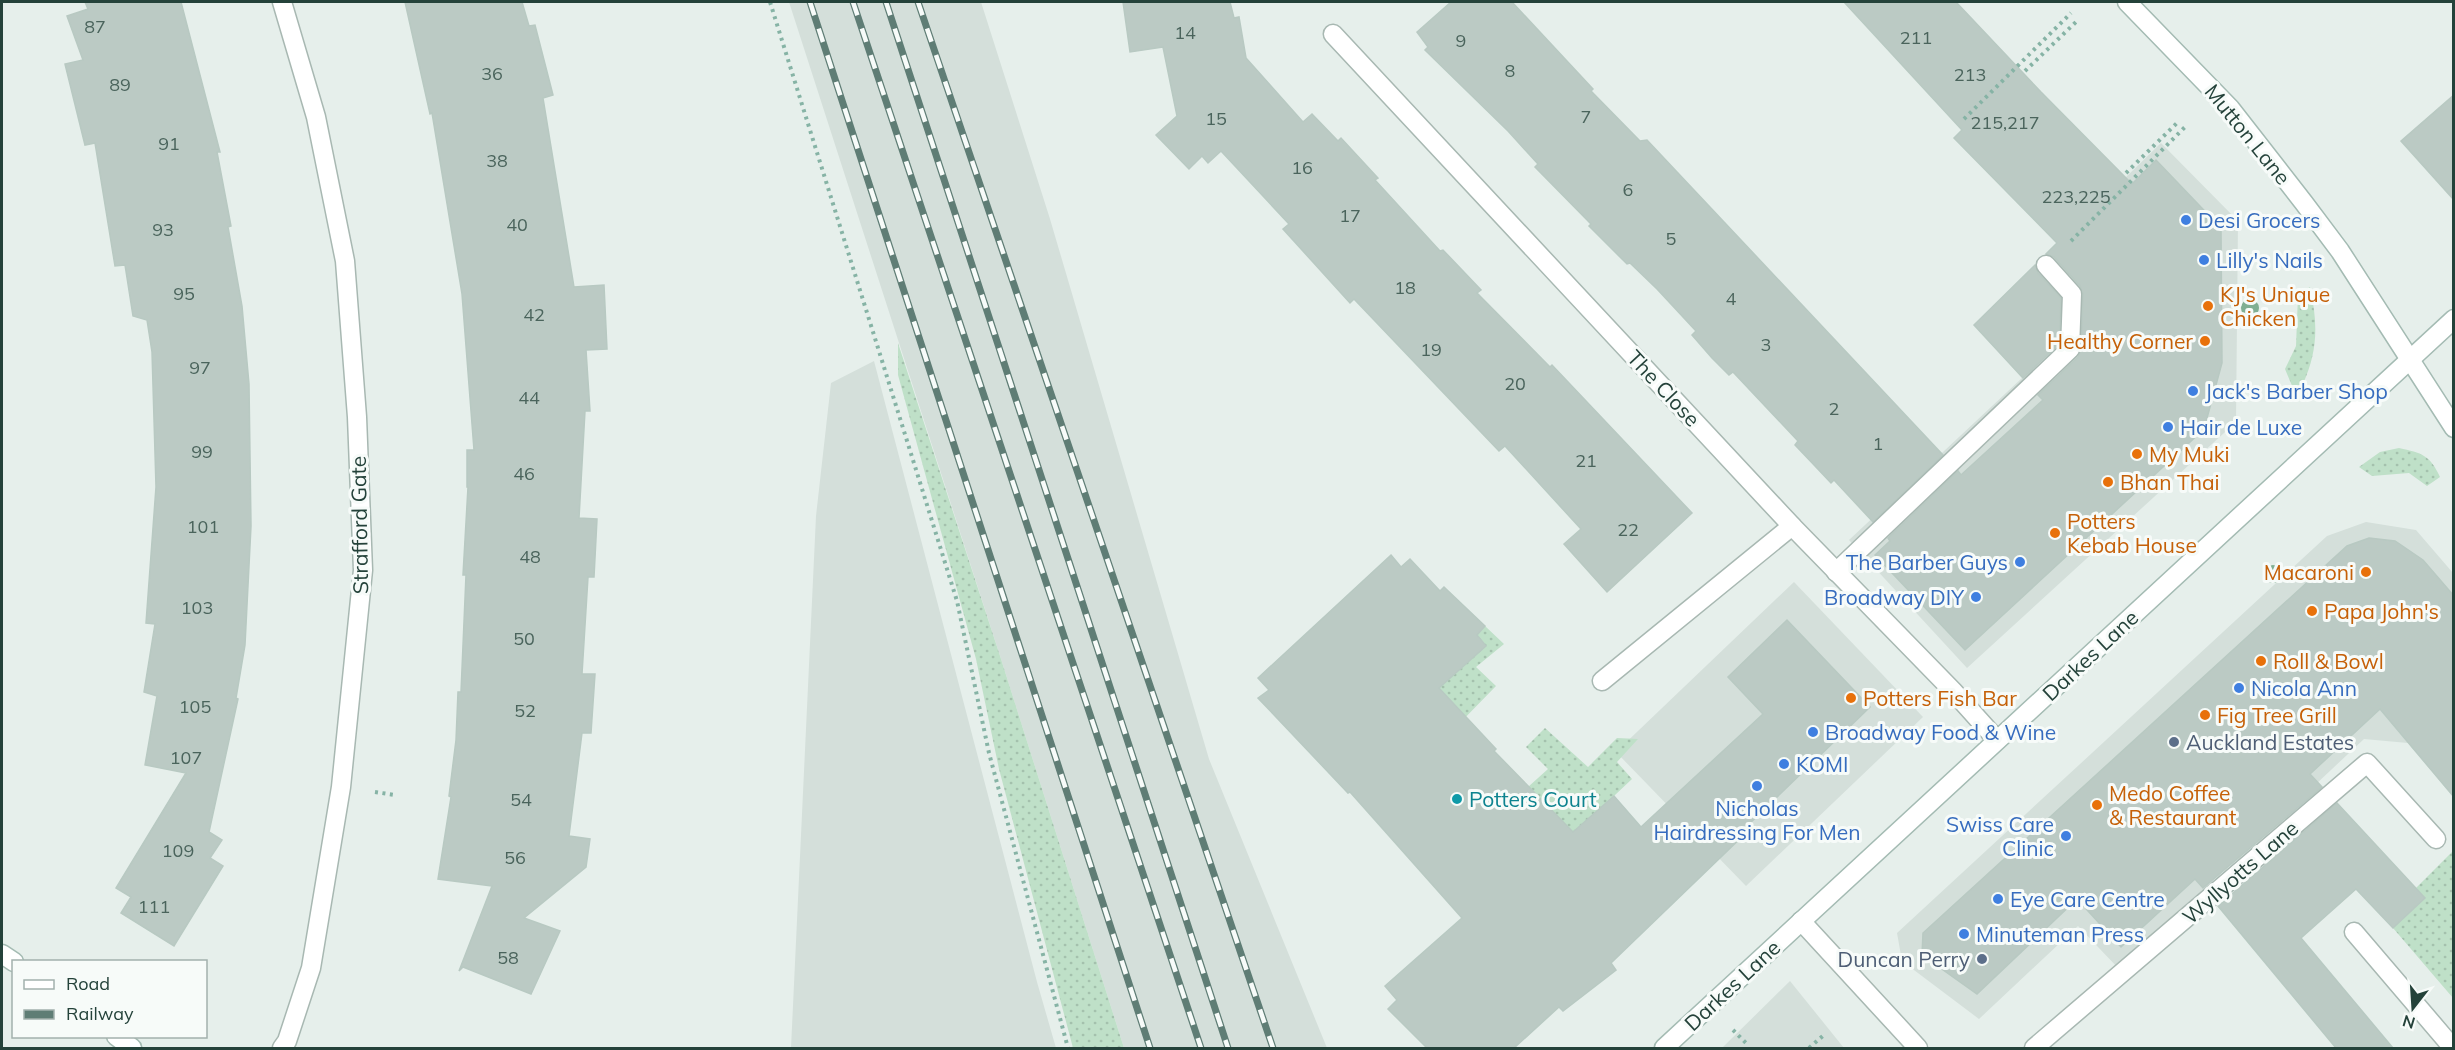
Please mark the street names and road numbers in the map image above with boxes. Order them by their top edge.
street label: Mutton Lane [2200,78,2296,190]
street label: The Close [1622,344,1706,432]
street label: Strafford Gate [345,456,373,594]
street label: Darkes Lane [2037,604,2143,706]
street label: Wyllyotts Lane [2177,815,2303,929]
street label: Darkes Lane [1679,934,1785,1036]

